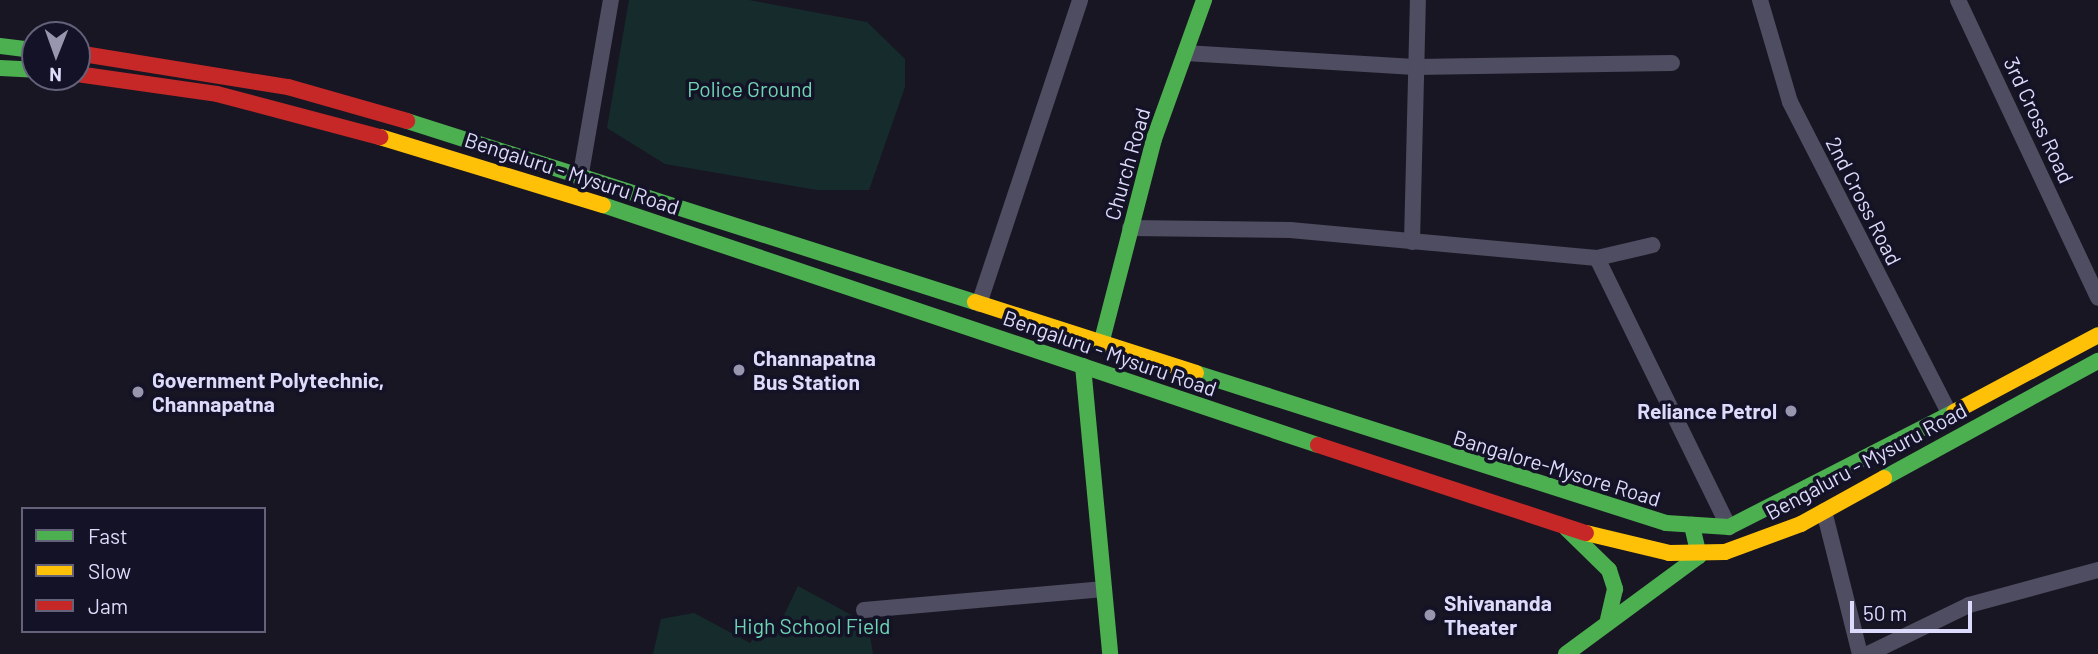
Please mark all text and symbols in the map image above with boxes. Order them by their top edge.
north arrow [21,21,91,91]
street label: 3rd Cross Road [1999,53,2079,187]
text: N [49,64,62,87]
park label: Police Ground [687,76,813,102]
street label: Church Road [1099,105,1155,223]
street label: Bengaluru - Mysuru Road [461,126,683,220]
street label: 2nd Cross Road [1821,133,1907,269]
street label: Bengaluru - Mysuru Road [1000,305,1220,401]
place label: Channapatna Bus Station [753,345,876,395]
marker: Channapatna Bus Station [731,362,747,378]
place label: Government Polytechnic, Channapatna [152,367,384,417]
marker: Government Polytechnic, Channapatna [130,384,146,400]
street label: Bengaluru - Mysuru Road [1761,397,1971,525]
place label: Reliance Petrol [1637,398,1777,424]
marker: Reliance Petrol [1783,403,1799,419]
street label: Bangalore-Mysore Road [1450,424,1664,512]
legend [21,507,266,633]
text: Fast [88,523,128,548]
text: Slow [88,558,131,583]
scale bar [1853,588,1976,632]
place label: Shivananda Theater [1444,590,1552,640]
text: Jam [88,593,128,618]
text: 50 m [1863,600,1907,625]
marker: Shivananda Theater [1422,607,1438,623]
park label: High School Field [734,613,890,639]

